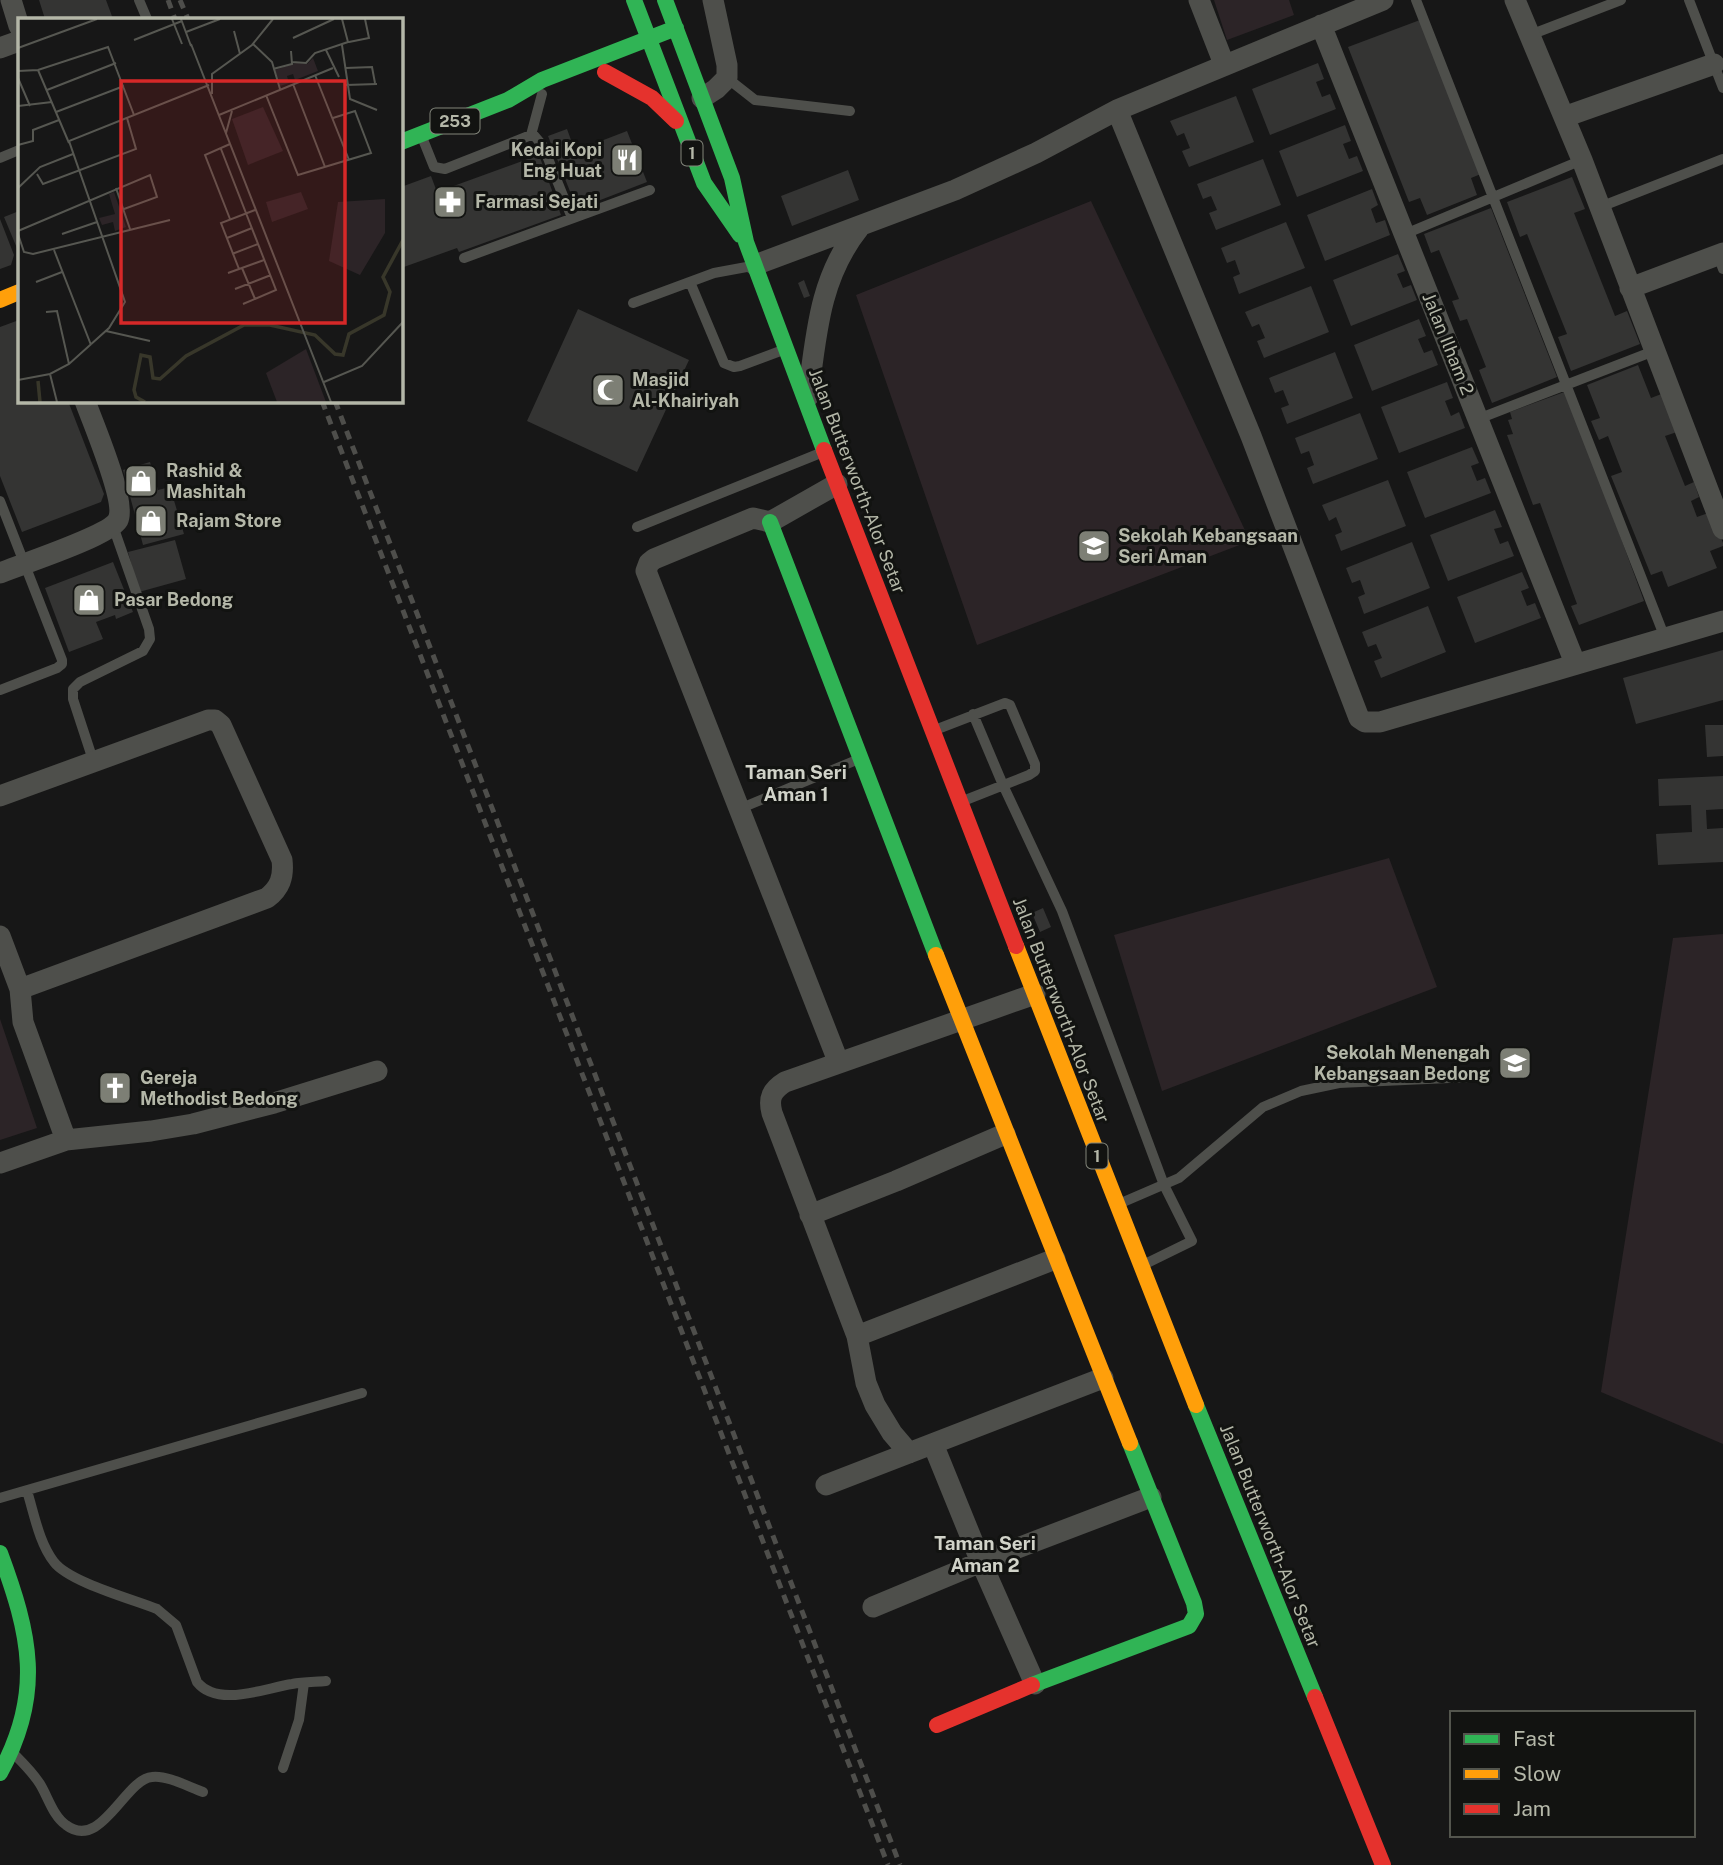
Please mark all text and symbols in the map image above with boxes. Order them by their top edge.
inset map [18,18,402,402]
road number: 253 [430,108,480,134]
place label: Kedai Kopi Eng Huat [511,139,602,181]
road number: 1 [682,140,702,166]
restaurant icon: Kedai Kopi Eng Huat [608,141,646,179]
pharmacy icon: Farmasi Sejati [431,183,469,221]
place label: Farmasi Sejati [475,191,598,212]
street label: Jalan Ilham 2 [1418,290,1479,398]
street label: Jalan Butterworth-Alor Setar [805,365,910,596]
place label: Masjid Al-Khairiyah [632,369,739,411]
mosque icon: Masjid Al-Khairiyah [589,371,627,409]
place label: Rashid & Mashitah [166,460,246,502]
shop icon: Rashid & Mashitah [122,462,160,500]
shop icon: Rajam Store [132,502,170,540]
place label: Rajam Store [176,510,282,531]
place label: Sekolah Kebangsaan Seri Aman [1118,525,1298,567]
school or university icon: Sekolah Kebangsaan Seri Aman [1075,527,1113,565]
shop icon: Pasar Bedong [70,581,108,619]
place label: Pasar Bedong [114,589,233,610]
district label: Taman Seri Aman 1 [745,761,847,805]
street label: Jalan Butterworth-Alor Setar [1009,894,1114,1125]
place label: Sekolah Menengah Kebangsaan Bedong [1314,1042,1490,1084]
school or university icon: Sekolah Menengah Kebangsaan Bedong [1496,1044,1534,1082]
place label: Gereja Methodist Bedong [140,1067,298,1109]
church icon: Gereja Methodist Bedong [96,1069,134,1107]
road number: 1 [1086,1144,1108,1168]
street label: Jalan Butterworth-Alor Setar [1216,1421,1325,1651]
district label: Taman Seri Aman 2 [934,1532,1036,1576]
legend [1450,1711,1695,1837]
text: Fast [1513,1726,1555,1751]
text: Slow [1513,1761,1561,1786]
text: Jam [1513,1796,1551,1821]

